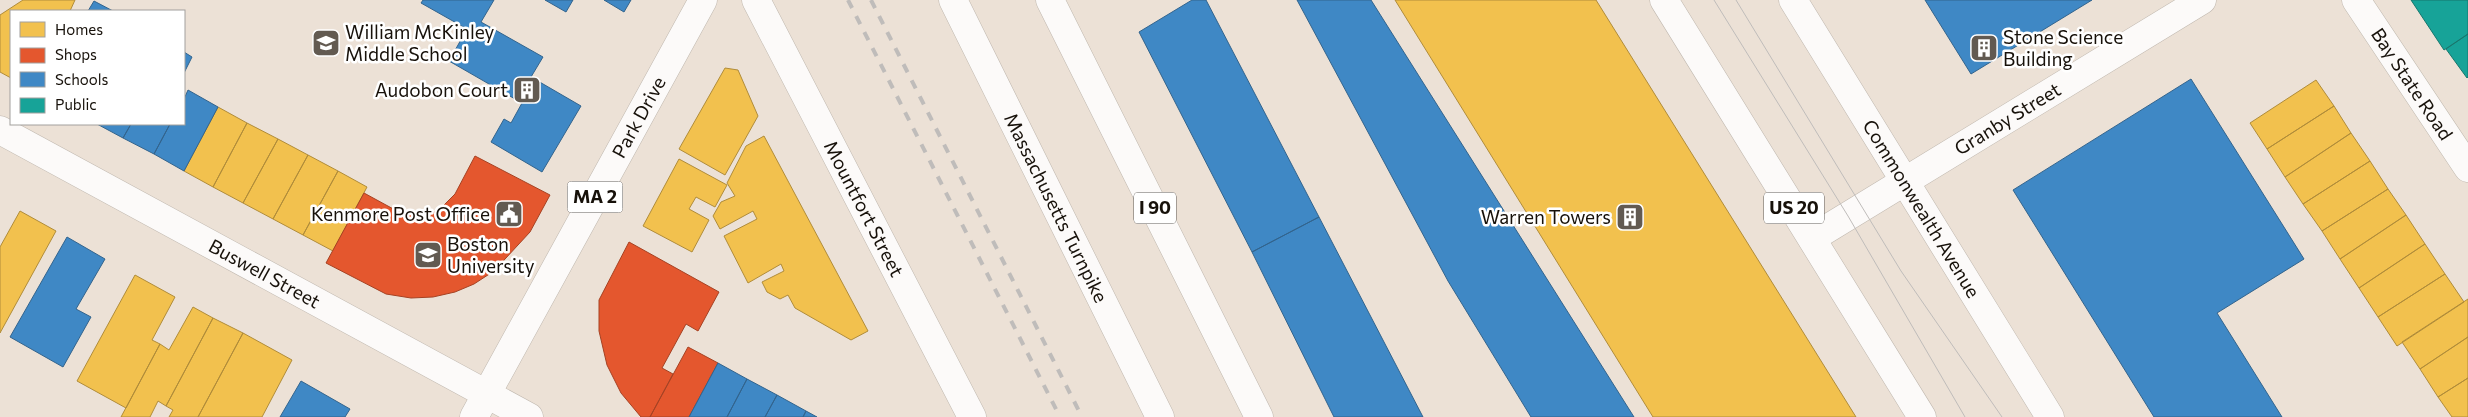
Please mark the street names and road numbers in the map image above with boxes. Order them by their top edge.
street label: Bay State Road [2367,23,2458,144]
street label: Park Drive [607,72,670,162]
street label: Granby Street [1950,77,2065,159]
street label: Massachusetts Turnpike [1000,109,1113,306]
street label: Commonwealth Avenue [1858,115,1986,302]
street label: Mountfort Street [820,137,909,281]
road number: MA 2 [568,182,622,212]
road number: I 90 [1134,192,1176,224]
road number: US 20 [1764,192,1824,224]
street label: Buswell Street [205,234,325,313]

